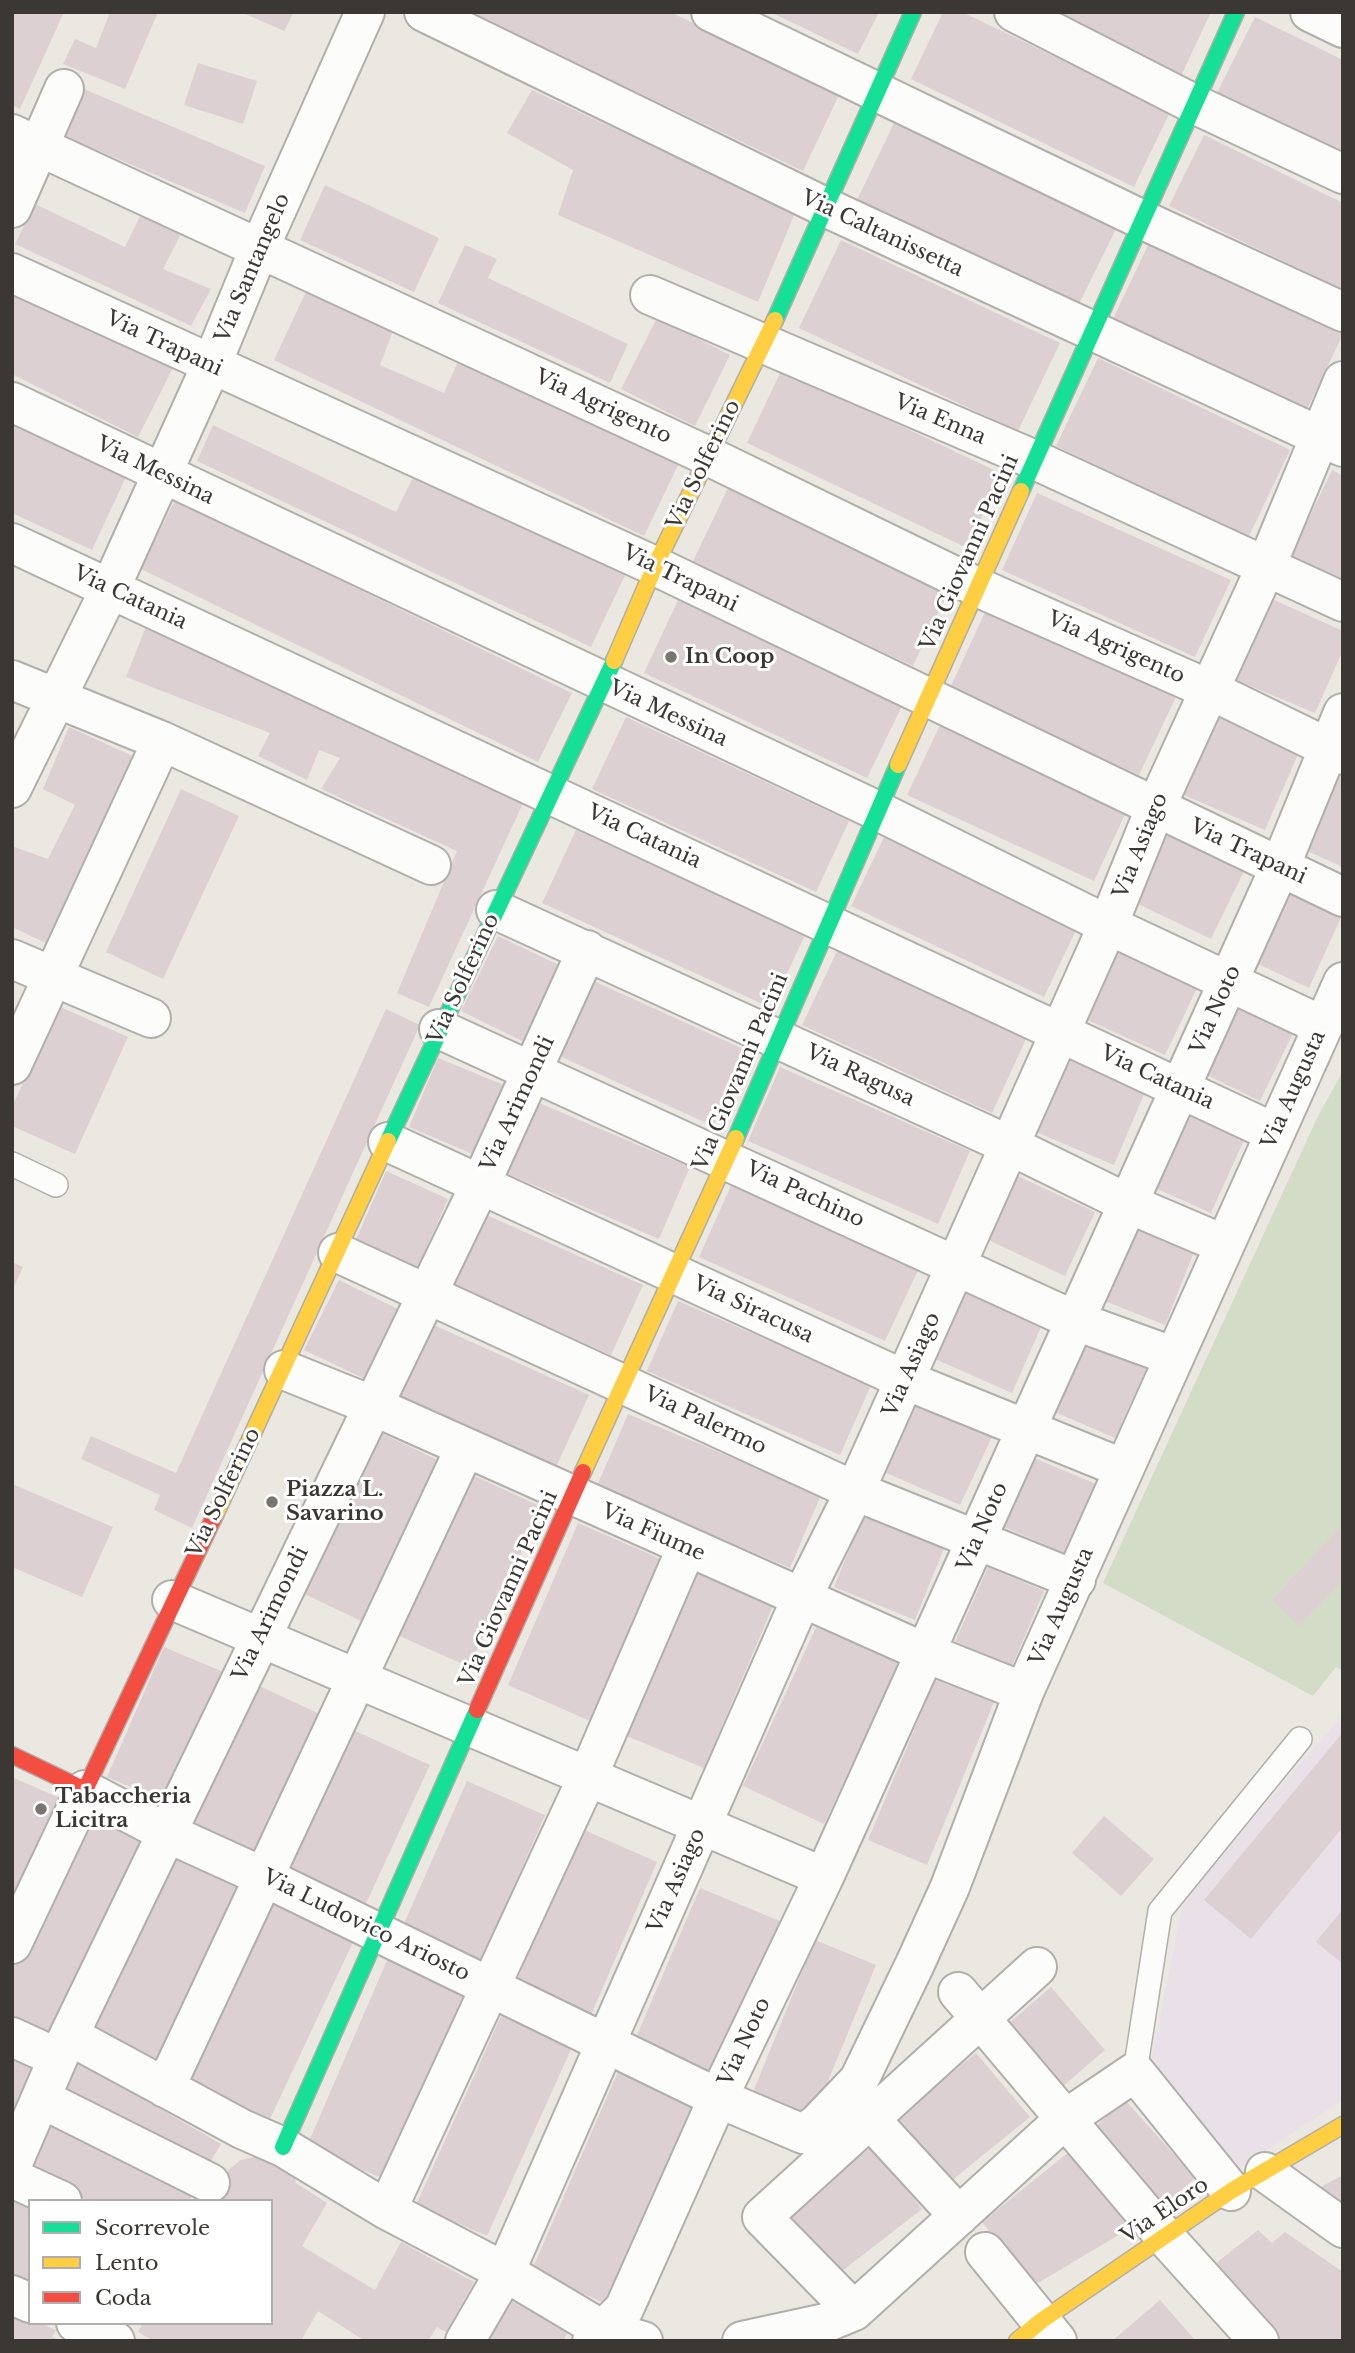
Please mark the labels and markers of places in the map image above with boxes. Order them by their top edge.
place label: In Coop [685,644,775,670]
marker: In Coop [663,649,679,665]
place label: Piazza L. Savarino [286,1477,384,1527]
marker: Piazza L. Savarino [264,1494,280,1510]
place label: Tabaccheria Licitra [55,1784,191,1834]
marker: Tabaccheria Licitra [33,1801,49,1817]

